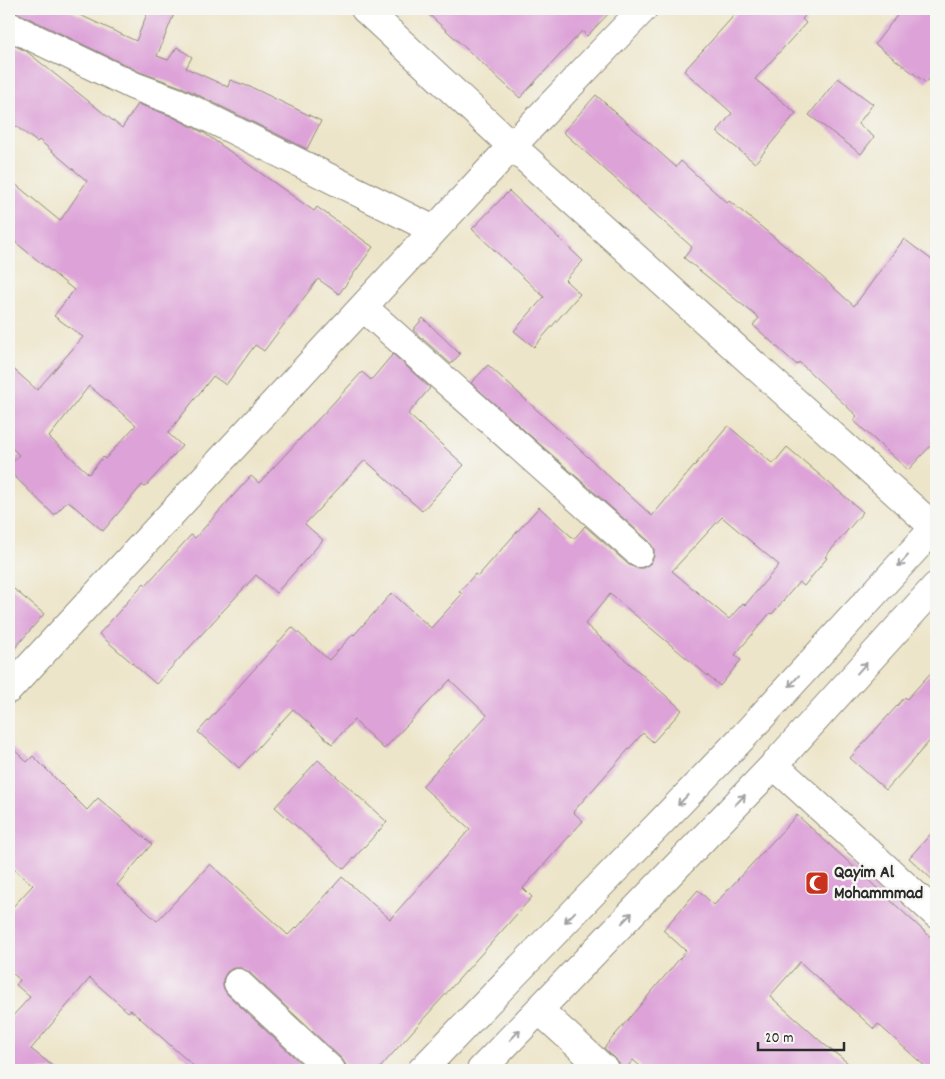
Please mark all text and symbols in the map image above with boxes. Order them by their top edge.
one-way arrow [897,555,909,568]
one-way arrow [856,662,868,675]
one-way arrow [788,675,800,688]
one-way arrow [677,794,689,806]
one-way arrow [734,794,746,807]
place label: Qayim Al Mohammmad [834,861,923,907]
mosque icon: Qayim Al Mohammmad [804,870,830,896]
one-way arrow [564,911,576,924]
one-way arrow [621,911,633,924]
scale bar [758,1019,844,1051]
text: 20 m [765,1028,793,1050]
one-way arrow [509,1029,521,1041]

